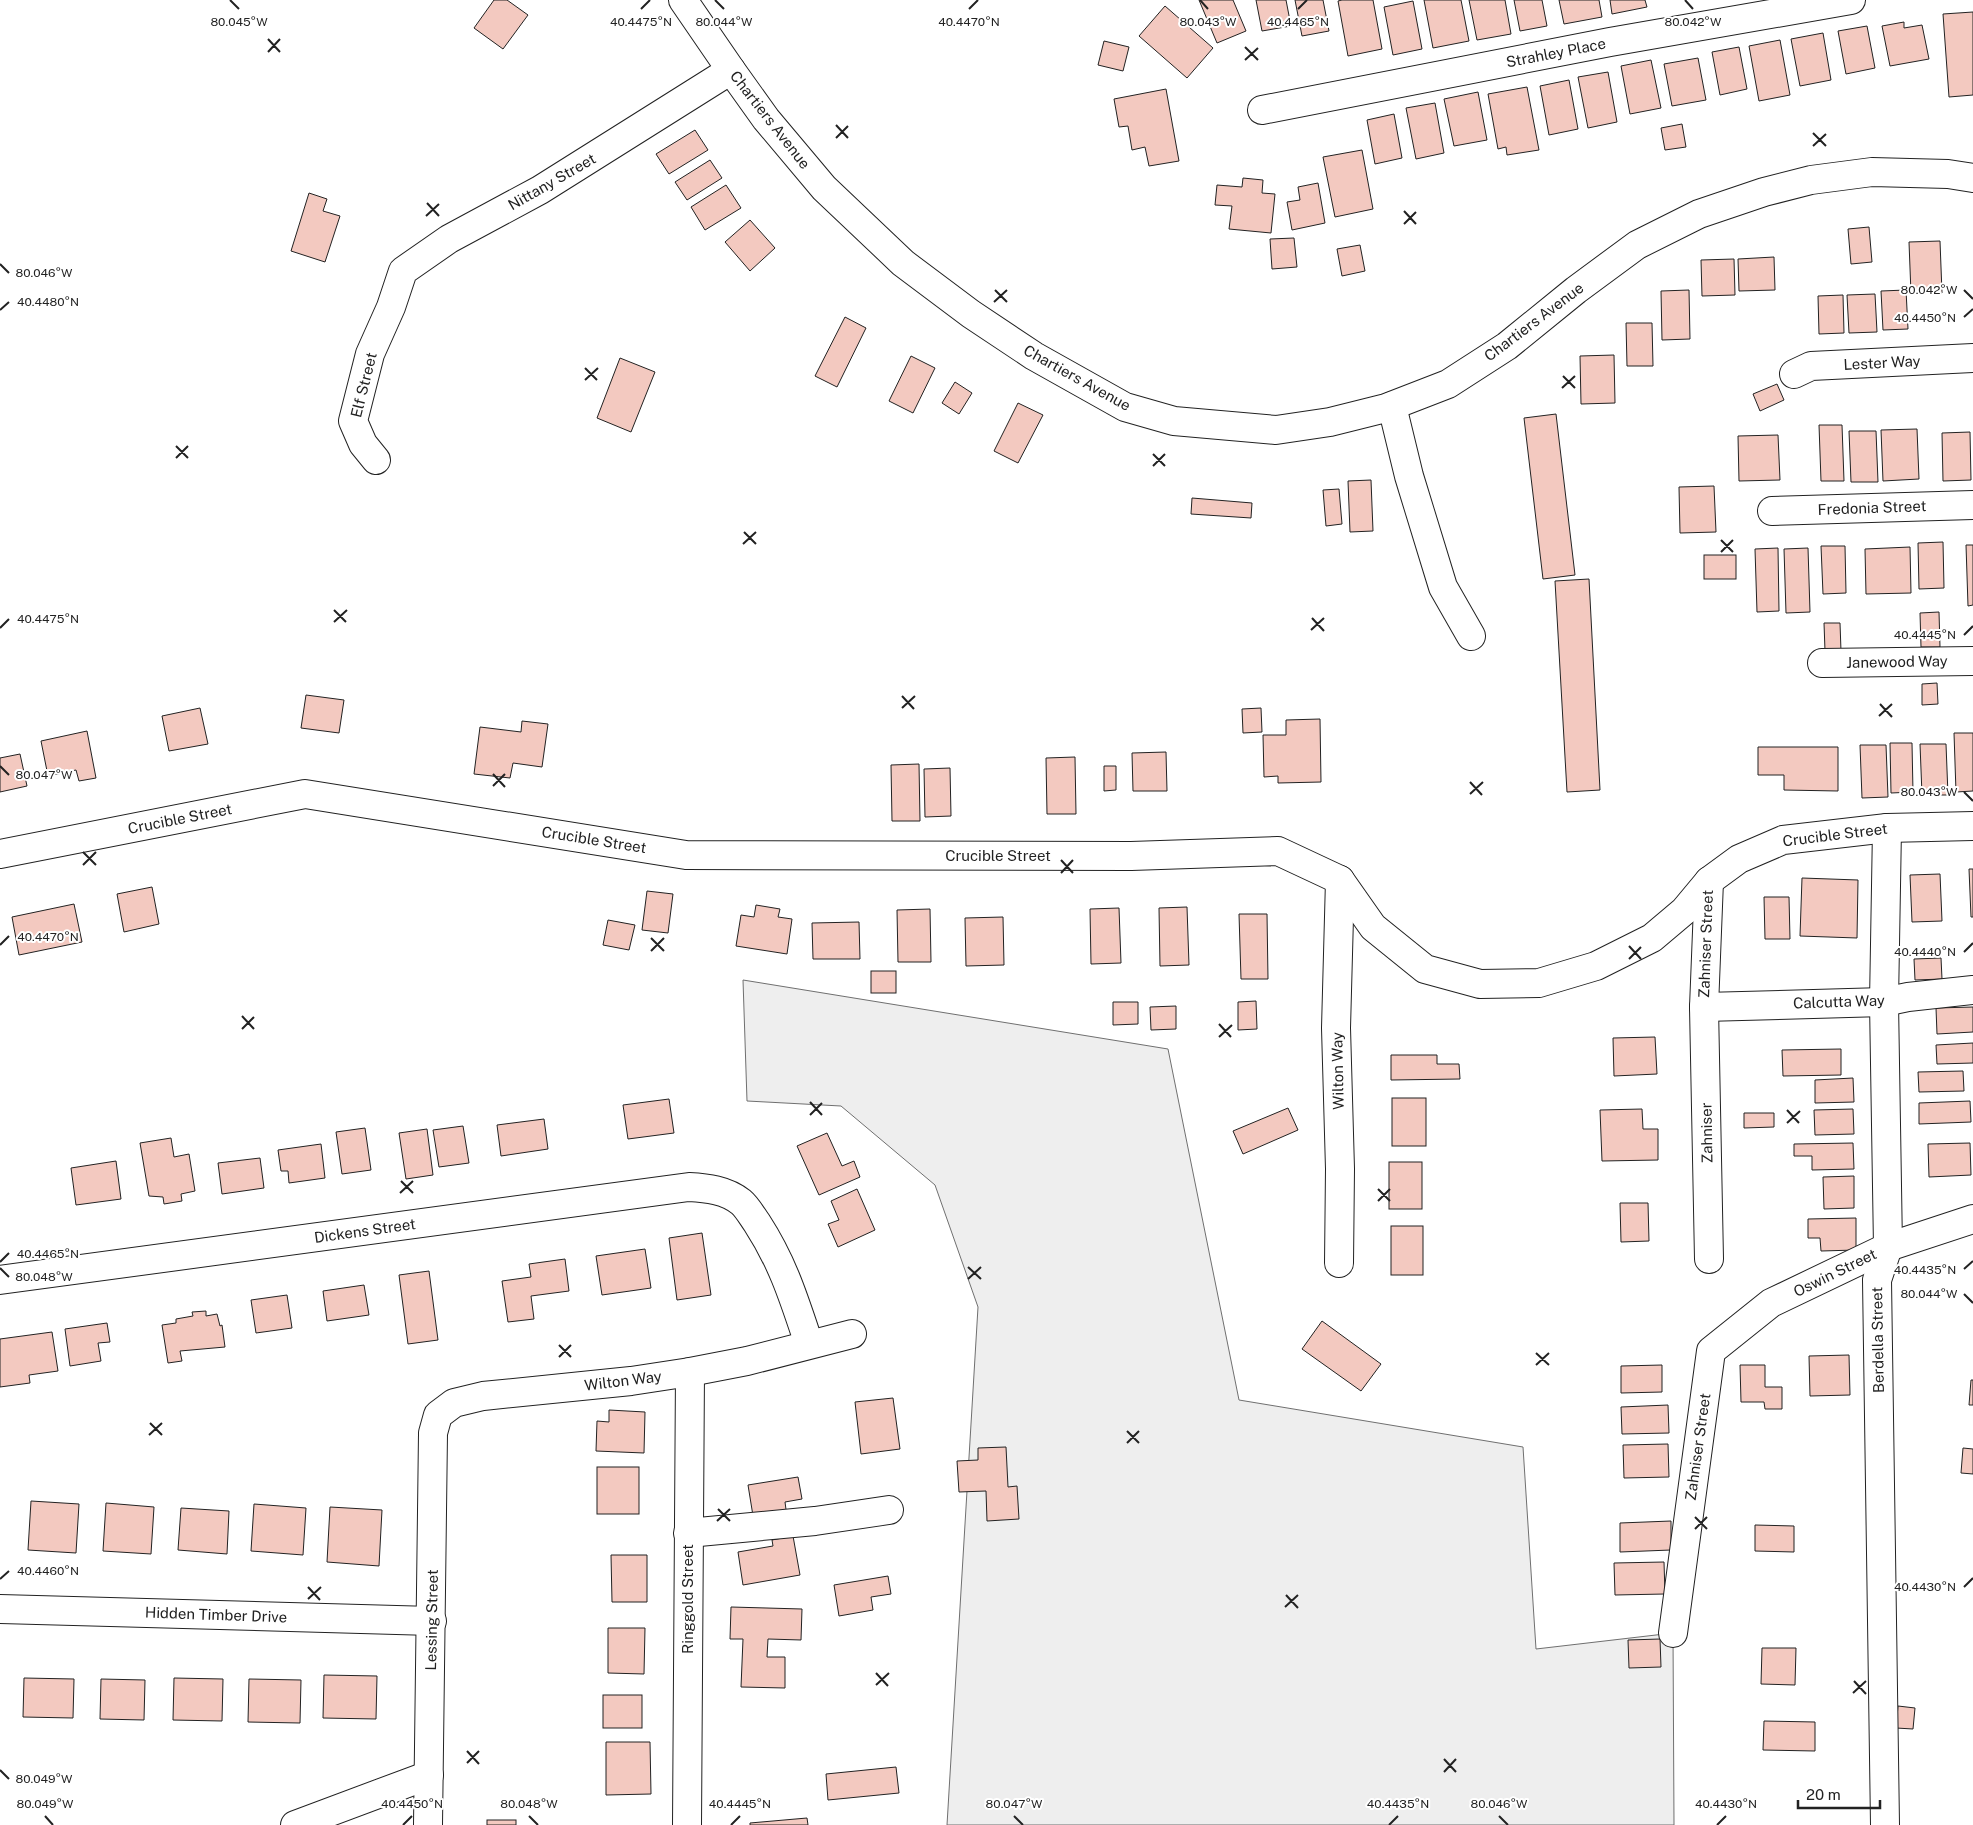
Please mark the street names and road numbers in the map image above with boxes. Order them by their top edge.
street label: Strahley Place [1505,35,1607,71]
street label: Chartiers Avenue [727,67,814,172]
street label: Nittany Street [505,150,599,213]
street label: Chartiers Avenue [1481,279,1587,364]
street label: Chartiers Avenue [1021,341,1134,414]
street label: Elf Street [347,350,380,419]
street label: Lester Way [1843,352,1921,373]
street label: Fredonia Street [1817,497,1927,518]
street label: Janewood Way [1846,652,1948,671]
street label: Crucible Street [126,800,234,837]
street label: Crucible Street [1781,820,1889,849]
street label: Crucible Street [541,823,648,856]
street label: Crucible Street [945,847,1051,864]
street label: Zahniser Street [1695,889,1716,998]
street label: Calcutta Way [1793,991,1885,1012]
street label: Wilton Way [1328,1032,1347,1110]
street label: Zahniser [1697,1102,1716,1164]
street label: Dickens Street [313,1215,417,1246]
street label: Oswin Street [1791,1245,1879,1300]
street label: Berdella Street [1868,1287,1887,1393]
street label: Wilton Way [583,1367,663,1394]
street label: Zahniser Street [1682,1392,1713,1502]
street label: Ringgold Street [679,1544,696,1654]
street label: Lessing Street [422,1569,441,1671]
street label: Hidden Timber Drive [145,1604,287,1625]

